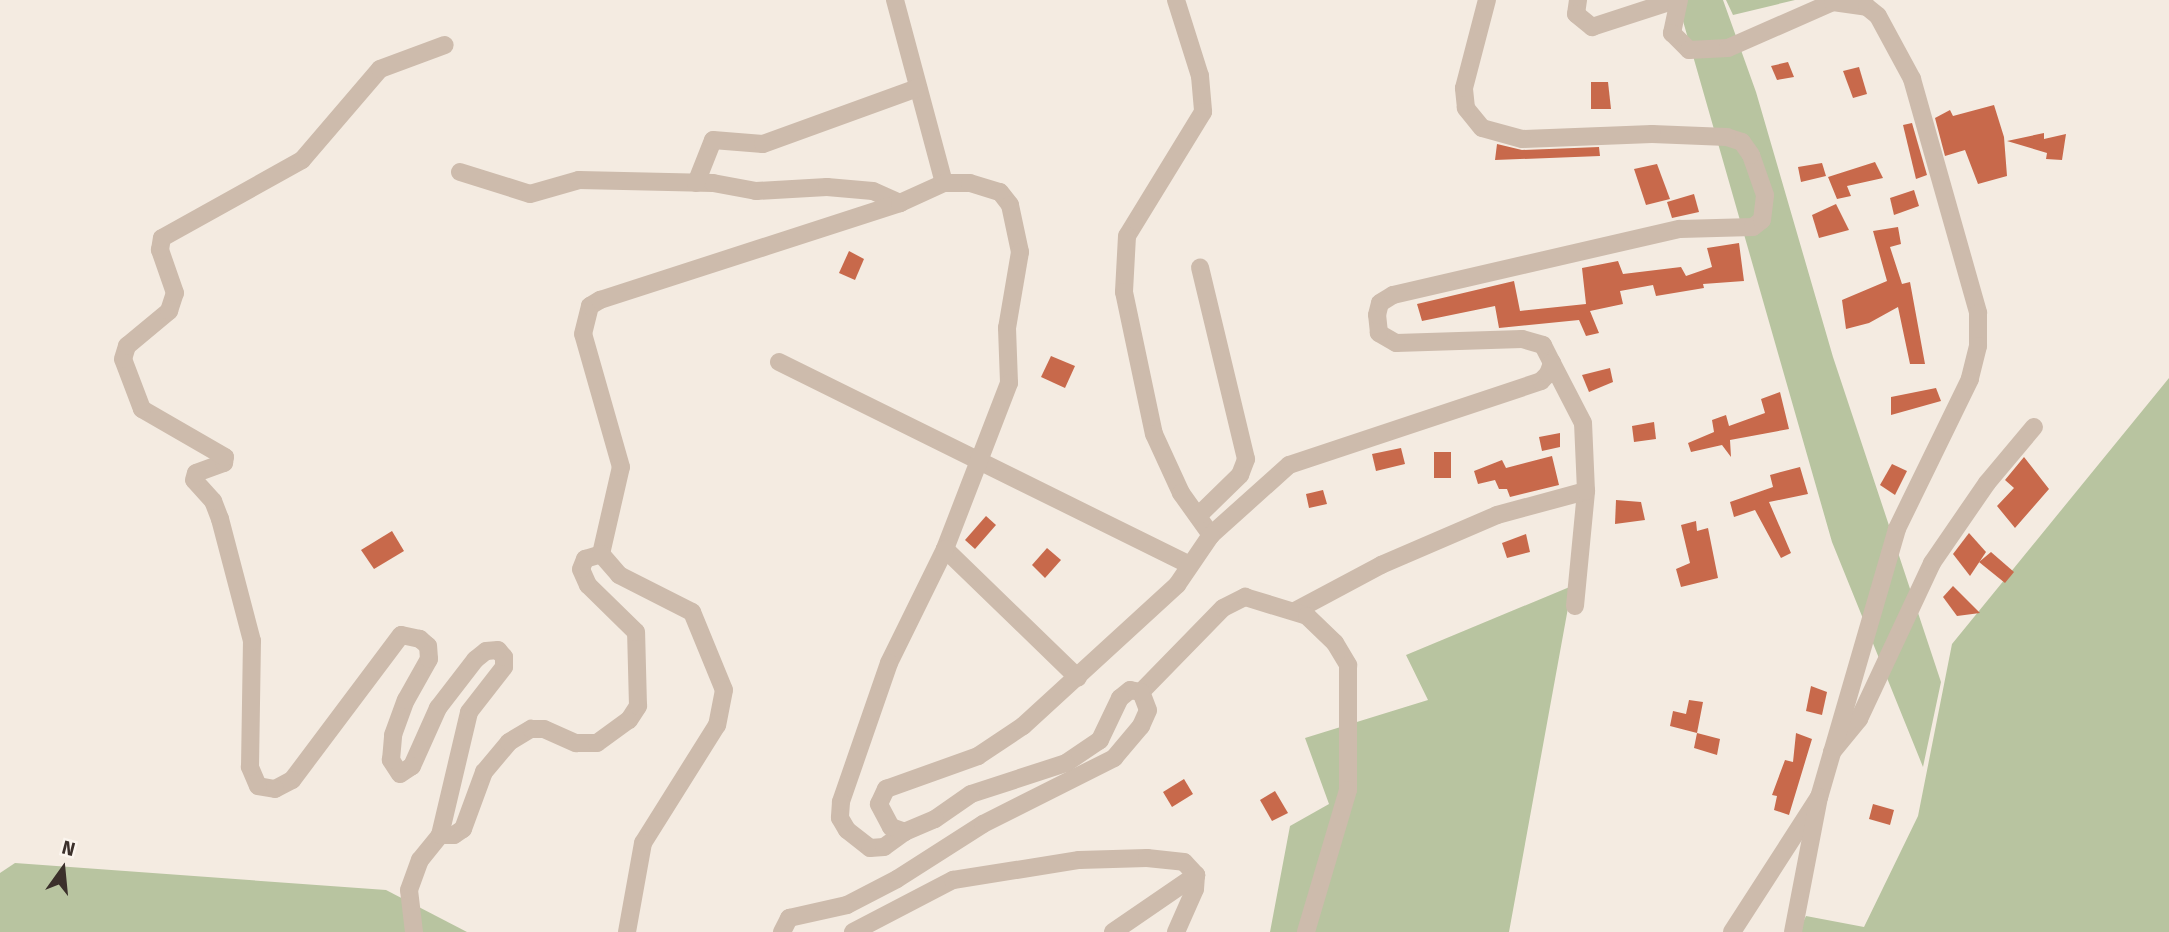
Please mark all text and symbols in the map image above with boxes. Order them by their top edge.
north arrow [28,834,98,904]
text: N [59,835,78,861]

